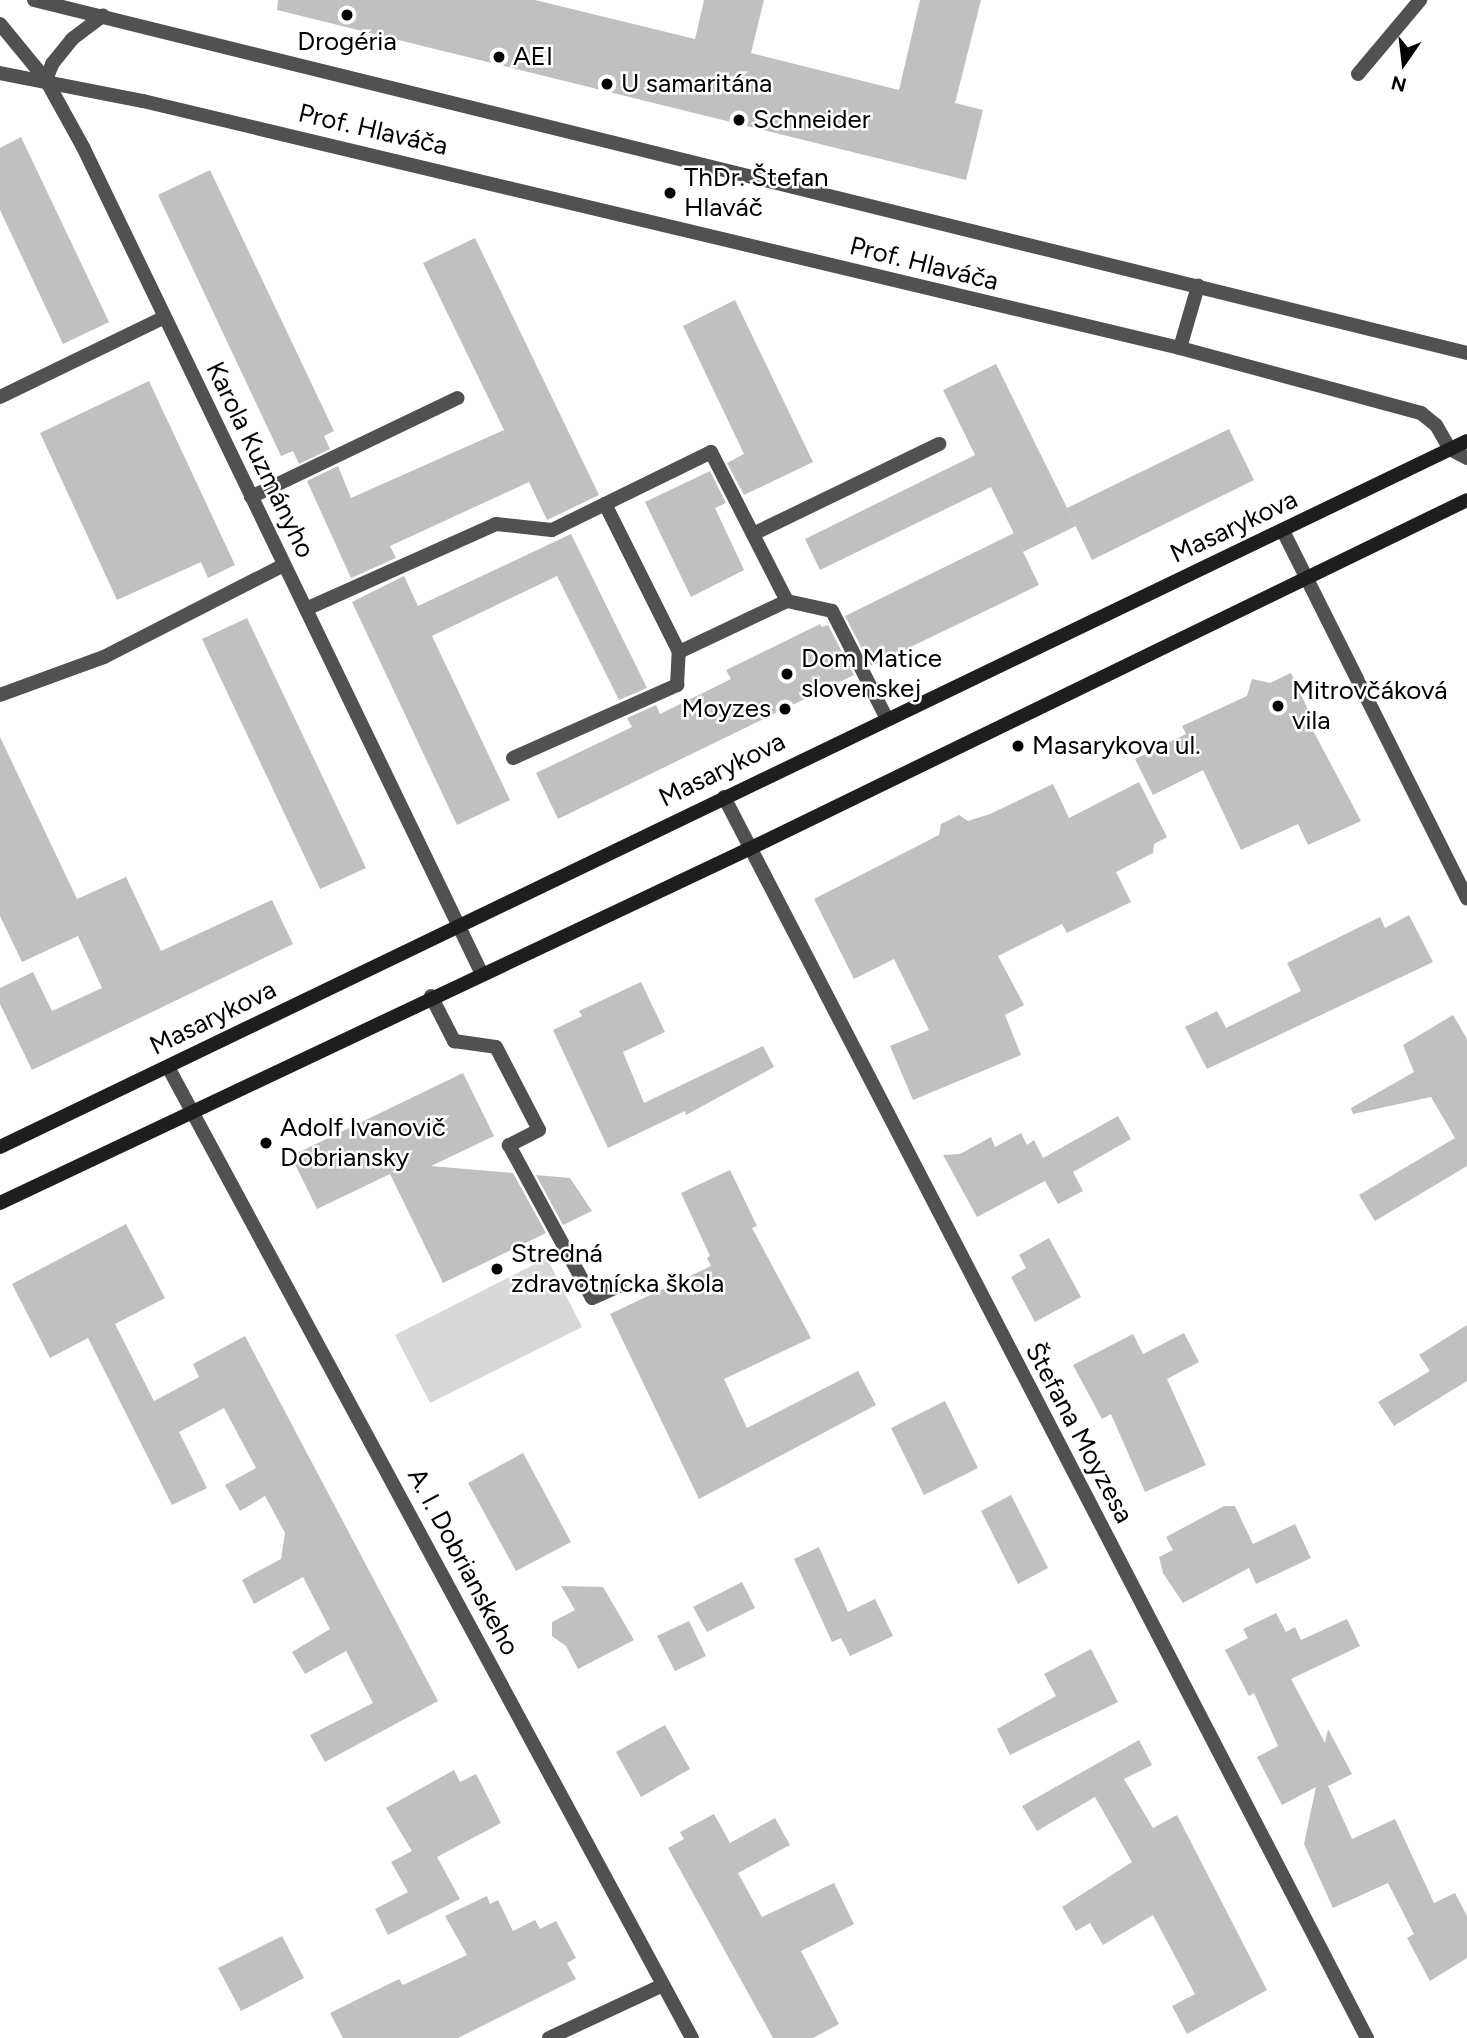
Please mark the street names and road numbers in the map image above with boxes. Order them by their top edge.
street label: Prof. Hlaváča [295,98,451,162]
street label: Prof. Hlaváča [846,230,1002,298]
street label: Karola Kuzmányho [199,357,321,563]
street label: Masarykova [1165,484,1303,570]
street label: Masarykova [654,726,790,814]
street label: Masarykova [145,974,281,1062]
street label: Štefana Moyzesa [1018,1338,1140,1528]
street label: A. I. Dobrianskeho [401,1463,525,1661]

